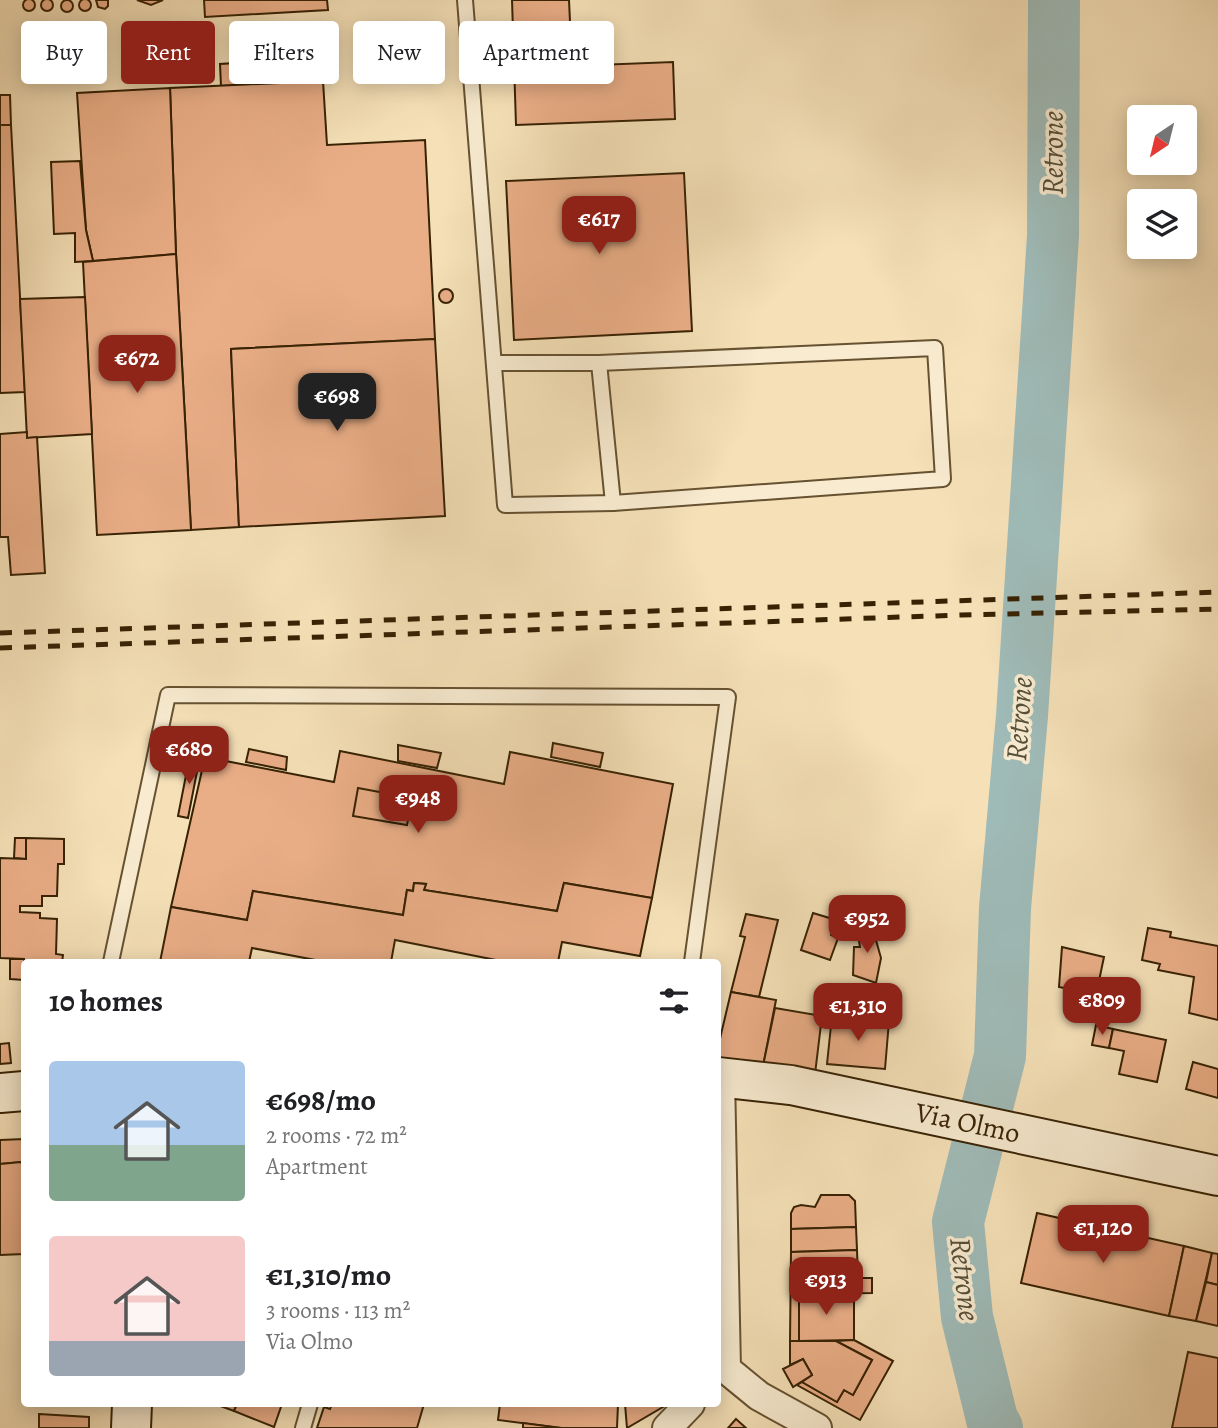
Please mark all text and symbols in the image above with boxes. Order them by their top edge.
chip: Buy [21,21,107,84]
chip: Rent [121,21,215,84]
chip: Filters [229,21,339,84]
chip: New [353,21,445,84]
chip: Apartment [459,21,614,84]
north arrow [1127,105,1197,175]
map controls [1127,105,1197,259]
water label: Retrone [1033,111,1073,195]
button: layers [1127,189,1197,259]
pin: €617 [558,196,640,256]
text: €617 [578,203,620,234]
pin: €672 [96,336,178,395]
text: €672 [115,342,159,373]
pin: €698 [296,374,378,433]
text: €698 [314,380,360,411]
water label: Retrone [996,676,1042,762]
pin: €680 [148,726,230,786]
text: €680 [166,733,212,764]
pin: €948 [377,776,459,835]
text: €948 [395,782,441,813]
pin: €952 [826,895,908,955]
text: €952 [845,902,889,933]
pin: €809 [1061,978,1143,1037]
text: 10 homes [49,981,163,1021]
icon: filters [655,982,693,1020]
pin: €1,310 [801,984,915,1043]
text: €809 [1079,984,1125,1015]
text: €1,310 [829,990,887,1021]
text: €698/mo [266,1080,376,1120]
icon: home [105,1089,189,1173]
street label: Via Olmo [911,1093,1024,1153]
text: 2 rooms · 72 m² [266,1120,407,1151]
text: Apartment [266,1151,368,1182]
pin: €1,120 [1046,1206,1160,1265]
text: €1,120 [1074,1212,1132,1243]
water label: Retrone [940,1235,990,1323]
text: €1,310/mo [266,1255,391,1295]
pin: €913 [785,1258,867,1317]
icon: home [105,1264,189,1348]
text: €913 [805,1264,847,1295]
text: 3 rooms · 113 m² [266,1295,410,1326]
text: Via Olmo [266,1326,353,1357]

